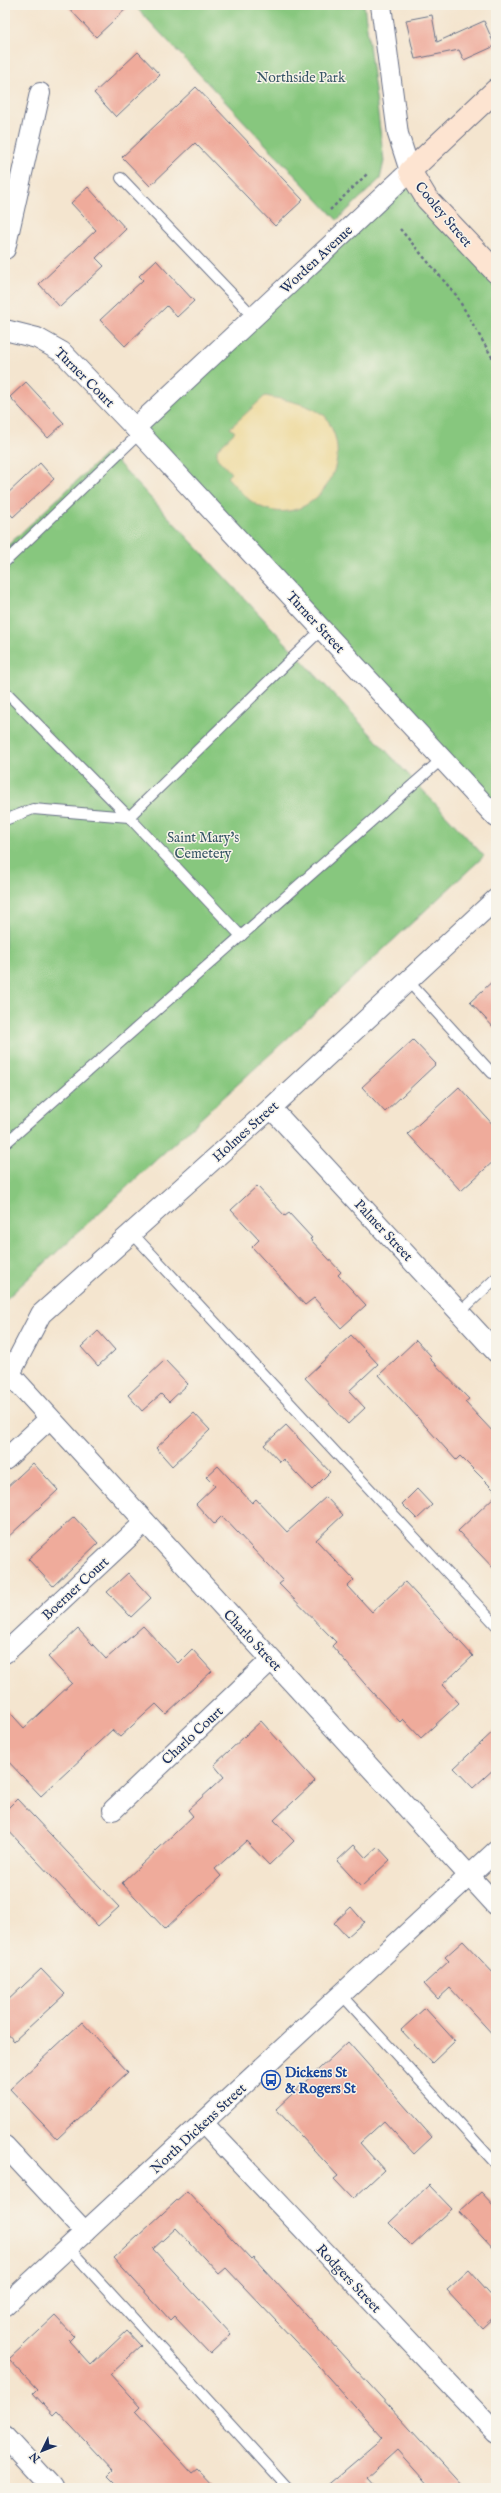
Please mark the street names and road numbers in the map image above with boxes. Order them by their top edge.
street label: Cooley Street [411,178,476,251]
street label: Worden Avenue [277,221,357,298]
street label: Turner Court [50,344,118,412]
street label: Turner Street [282,588,349,658]
street label: Holmes Street [209,1097,283,1166]
street label: Palmer Street [350,1196,417,1266]
street label: Boerner Court [38,1553,113,1624]
street label: Charlo Street [219,1606,286,1675]
street label: Charlo Court [158,1703,227,1769]
street label: North Dickens Street [147,2080,251,2178]
street label: Rodgers Street [312,2241,385,2317]

